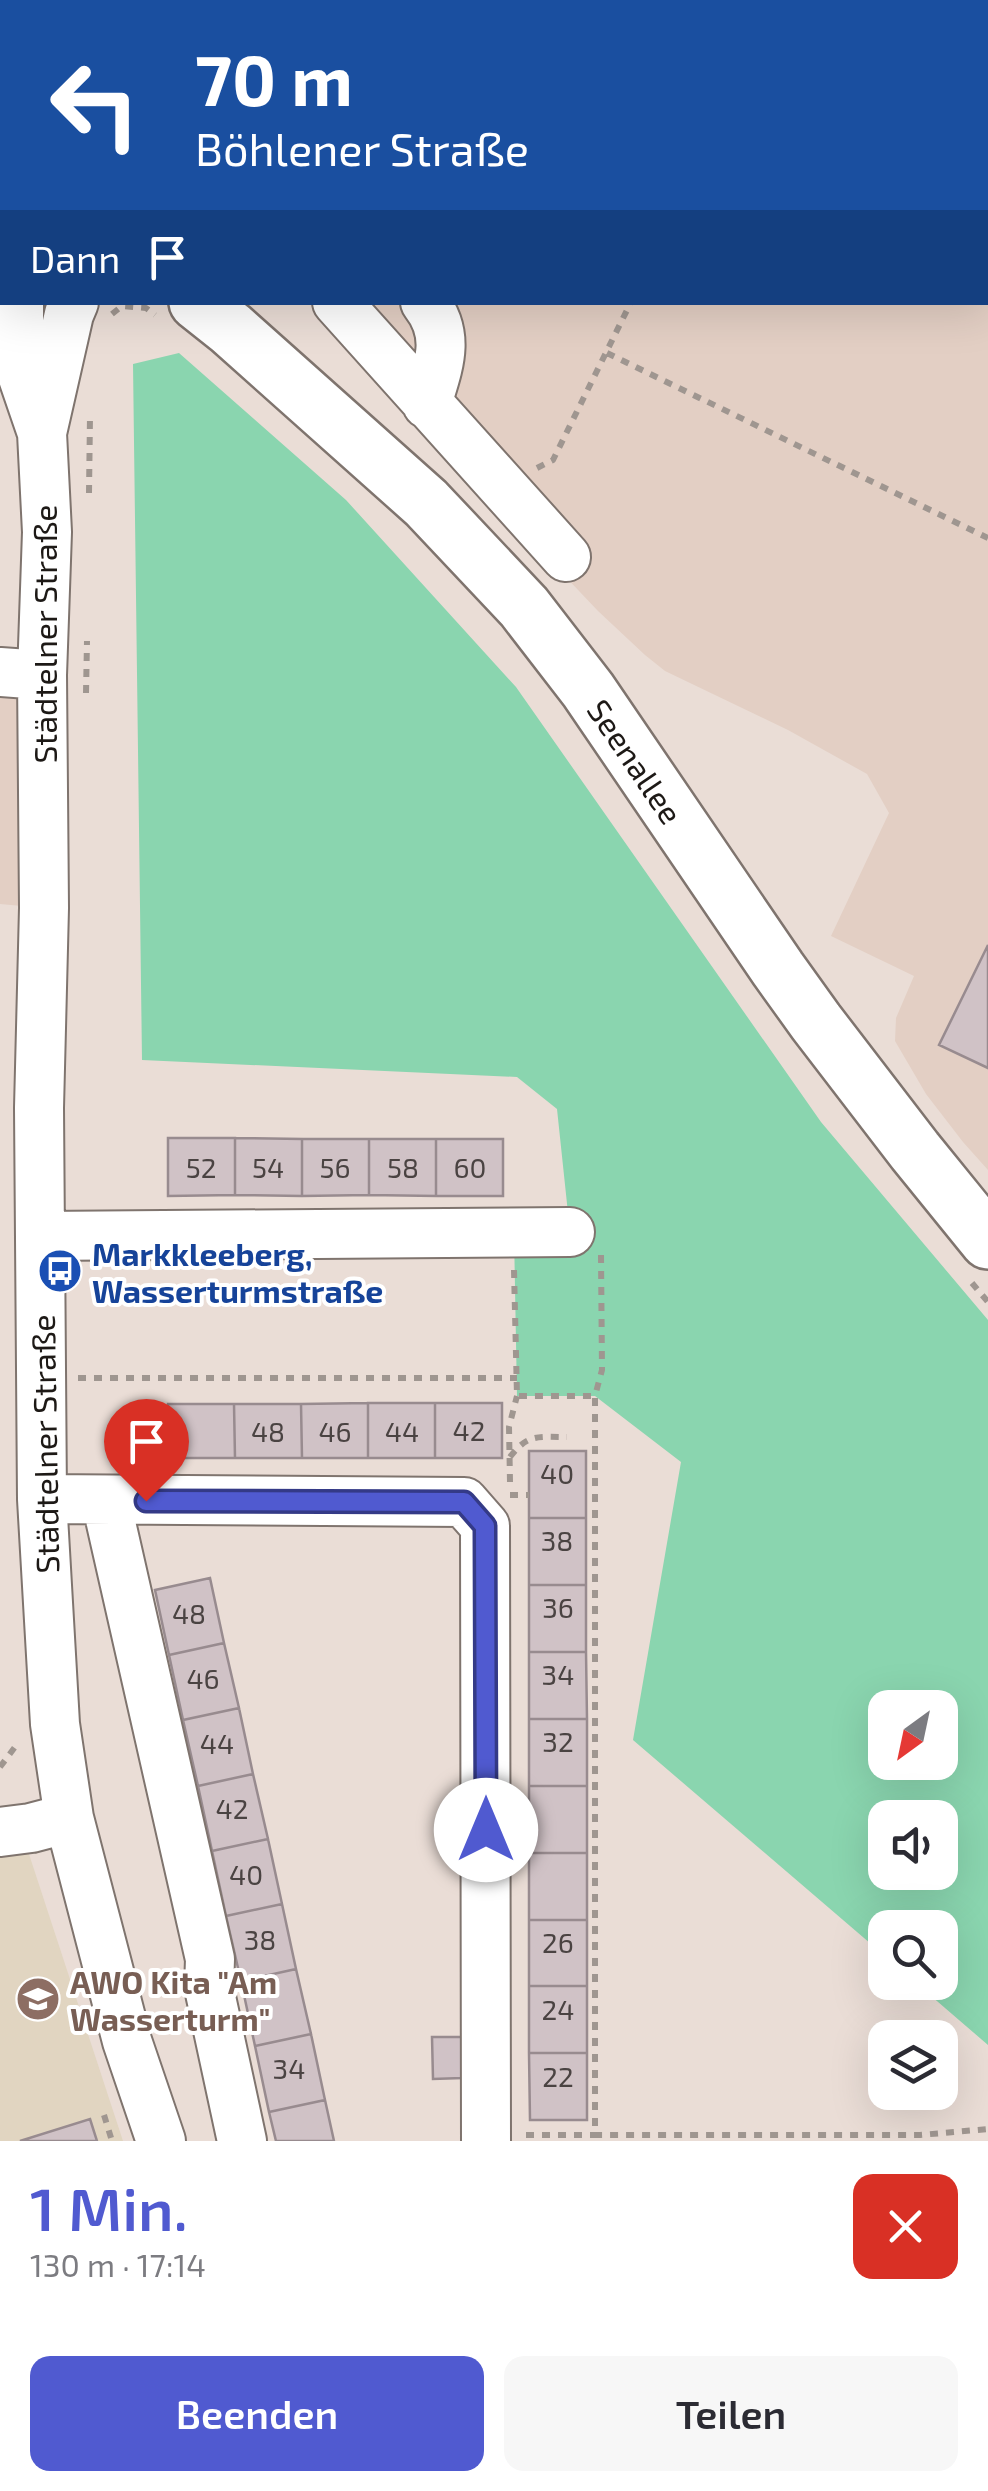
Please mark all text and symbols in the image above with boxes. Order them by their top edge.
text: 70 m [195,36,353,120]
icon: left [30,40,160,170]
text: Böhlener Straße [195,121,529,175]
icon: arrive [140,230,195,285]
text: Dann [30,235,120,281]
street label: Städtelner Straße [25,505,63,763]
street label: Seenallee [581,692,691,830]
house number: 52 [186,1150,216,1184]
house number: 54 [252,1150,284,1184]
house number: 56 [319,1150,351,1184]
house number: 58 [387,1150,419,1184]
house number: 60 [454,1150,486,1184]
place label: Markkleeberg, Wasserturmstraße [92,1234,383,1309]
bus stop icon: Markkleeberg, Wasserturmstraße [37,1248,83,1294]
street label: Städtelner Straße [23,1314,65,1574]
pin [104,1399,189,1502]
house number: 42 [453,1413,485,1447]
icon: arrive [119,1414,174,1469]
house number: 48 [251,1414,285,1448]
house number: 46 [318,1414,352,1448]
house number: 44 [385,1414,419,1448]
house number: 40 [540,1456,574,1490]
house number: 38 [541,1523,573,1557]
house number: 36 [542,1590,574,1624]
house number: 48 [172,1596,206,1630]
house number: 34 [542,1657,574,1691]
house number: 46 [186,1661,220,1695]
north arrow [868,1690,958,1780]
map controls [868,1690,958,2110]
house number: 32 [542,1724,574,1758]
house number: 44 [200,1726,234,1760]
position arrow [434,1778,538,1882]
house number: 42 [216,1791,248,1825]
button: sound [868,1800,958,1890]
house number: 40 [229,1857,263,1891]
button: search [868,1910,958,2000]
house number: 38 [244,1922,276,1956]
house number: 26 [542,1925,574,1959]
place label: AWO Kita "Am Wasserturm" [70,1962,277,2037]
school or university icon: AWO Kita "Am Wasserturm" [15,1976,61,2022]
house number: 24 [542,1992,574,2026]
button: layers [868,2020,958,2110]
house number: 34 [273,2051,305,2085]
house number: 22 [542,2059,574,2093]
text: 1 Min. [30,2171,188,2243]
button: close [853,2174,958,2279]
text: 130 m · 17:14 [30,2245,206,2283]
button: Beenden [30,2356,484,2471]
button: Teilen [504,2356,958,2471]

